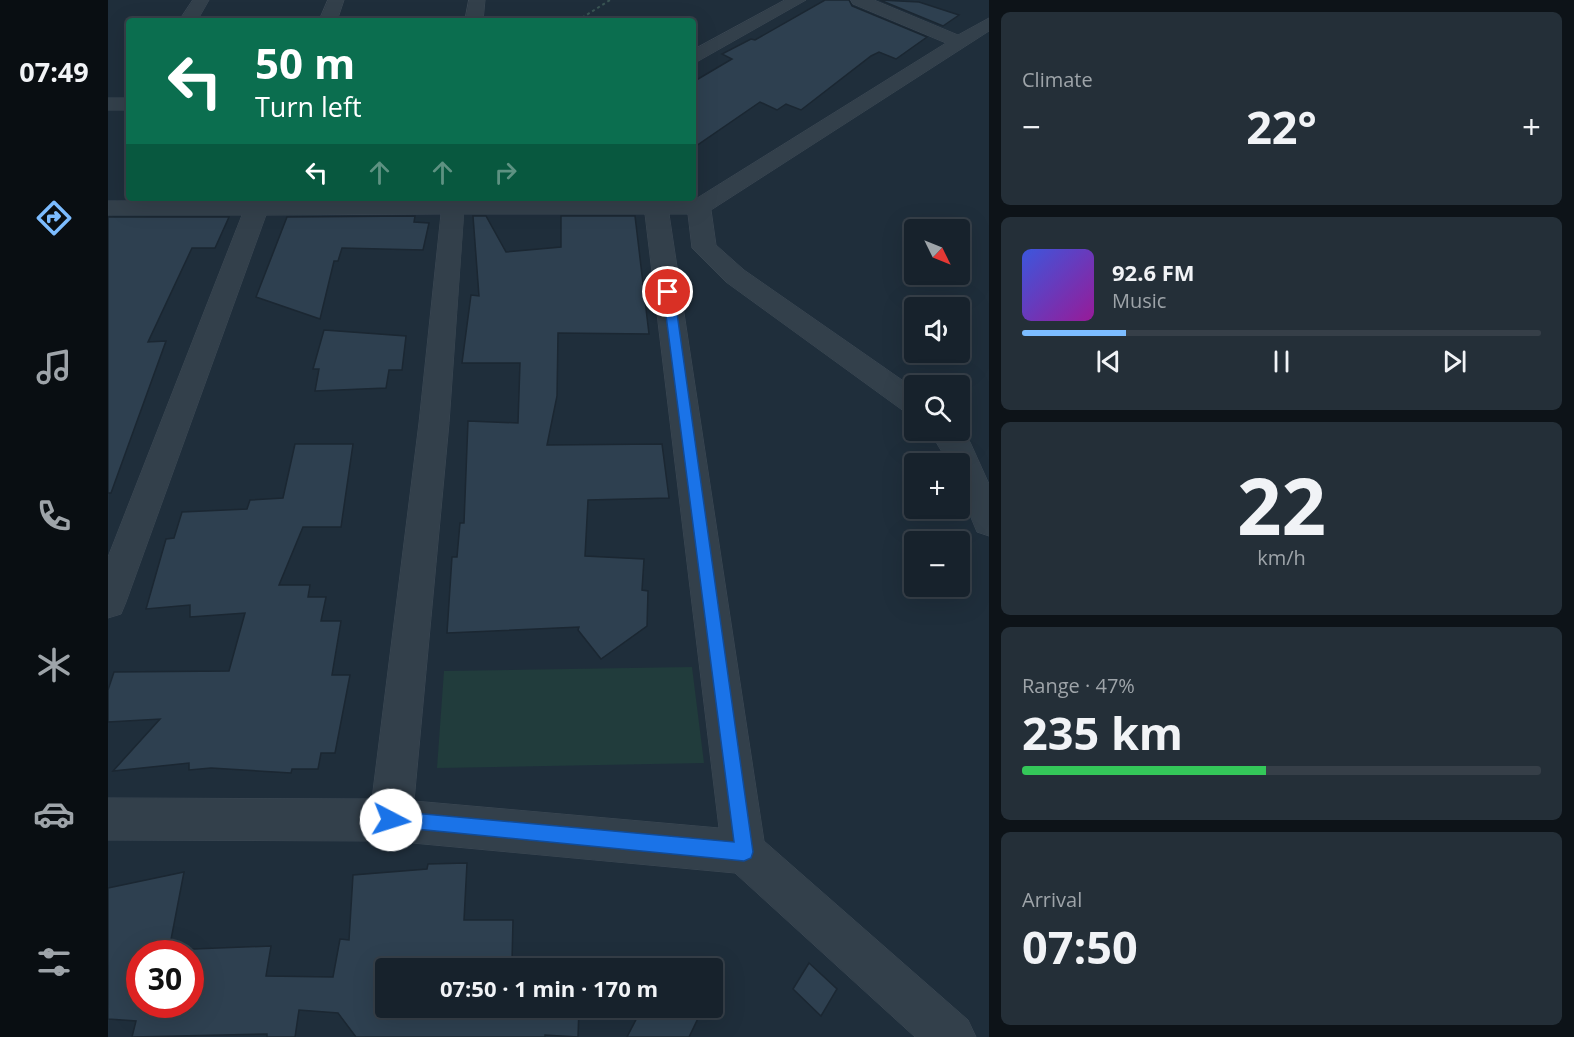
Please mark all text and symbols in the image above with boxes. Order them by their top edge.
text: 50 m [255,34,355,91]
icon: left [156,42,234,120]
text: 07:49 [19,53,89,90]
text: Climate [1022,66,1093,93]
text: Turn left [255,88,362,125]
text: 22° [1246,96,1317,157]
text: − [1022,104,1041,149]
text: + [1522,104,1541,149]
icon: left [300,156,333,189]
icon: ahead [363,156,396,189]
icon: ahead [426,156,459,189]
icon: right [489,156,522,189]
icon: directions [33,197,75,239]
north arrow [904,219,970,285]
map controls [904,219,970,597]
text: 92.6 FM [1112,257,1195,287]
pin [642,266,693,317]
icon: arrive [651,275,684,308]
text: Music [1112,287,1166,314]
button: sound [904,297,970,363]
icon: previous [1092,345,1125,378]
icon: pause [1265,345,1298,378]
icon: next [1438,345,1471,378]
icon: music [33,346,75,388]
button: search [904,375,970,441]
text: 22 [1237,452,1326,558]
button: + [904,453,970,519]
icon: phone [33,495,75,537]
button: − [904,531,970,597]
text: km/h [1257,544,1306,571]
icon: climate [33,644,75,686]
text: Range · 47% [1022,672,1135,699]
text: 235 km [1022,702,1183,763]
position arrow [359,788,423,852]
icon: car [33,793,75,835]
text: Arrival [1022,886,1082,913]
text: 07:50 [1022,916,1138,977]
speed limit sign: 30 [126,940,204,1018]
icon: filters [33,941,75,983]
text: 07:50 · 1 min · 170 m [440,973,658,1003]

